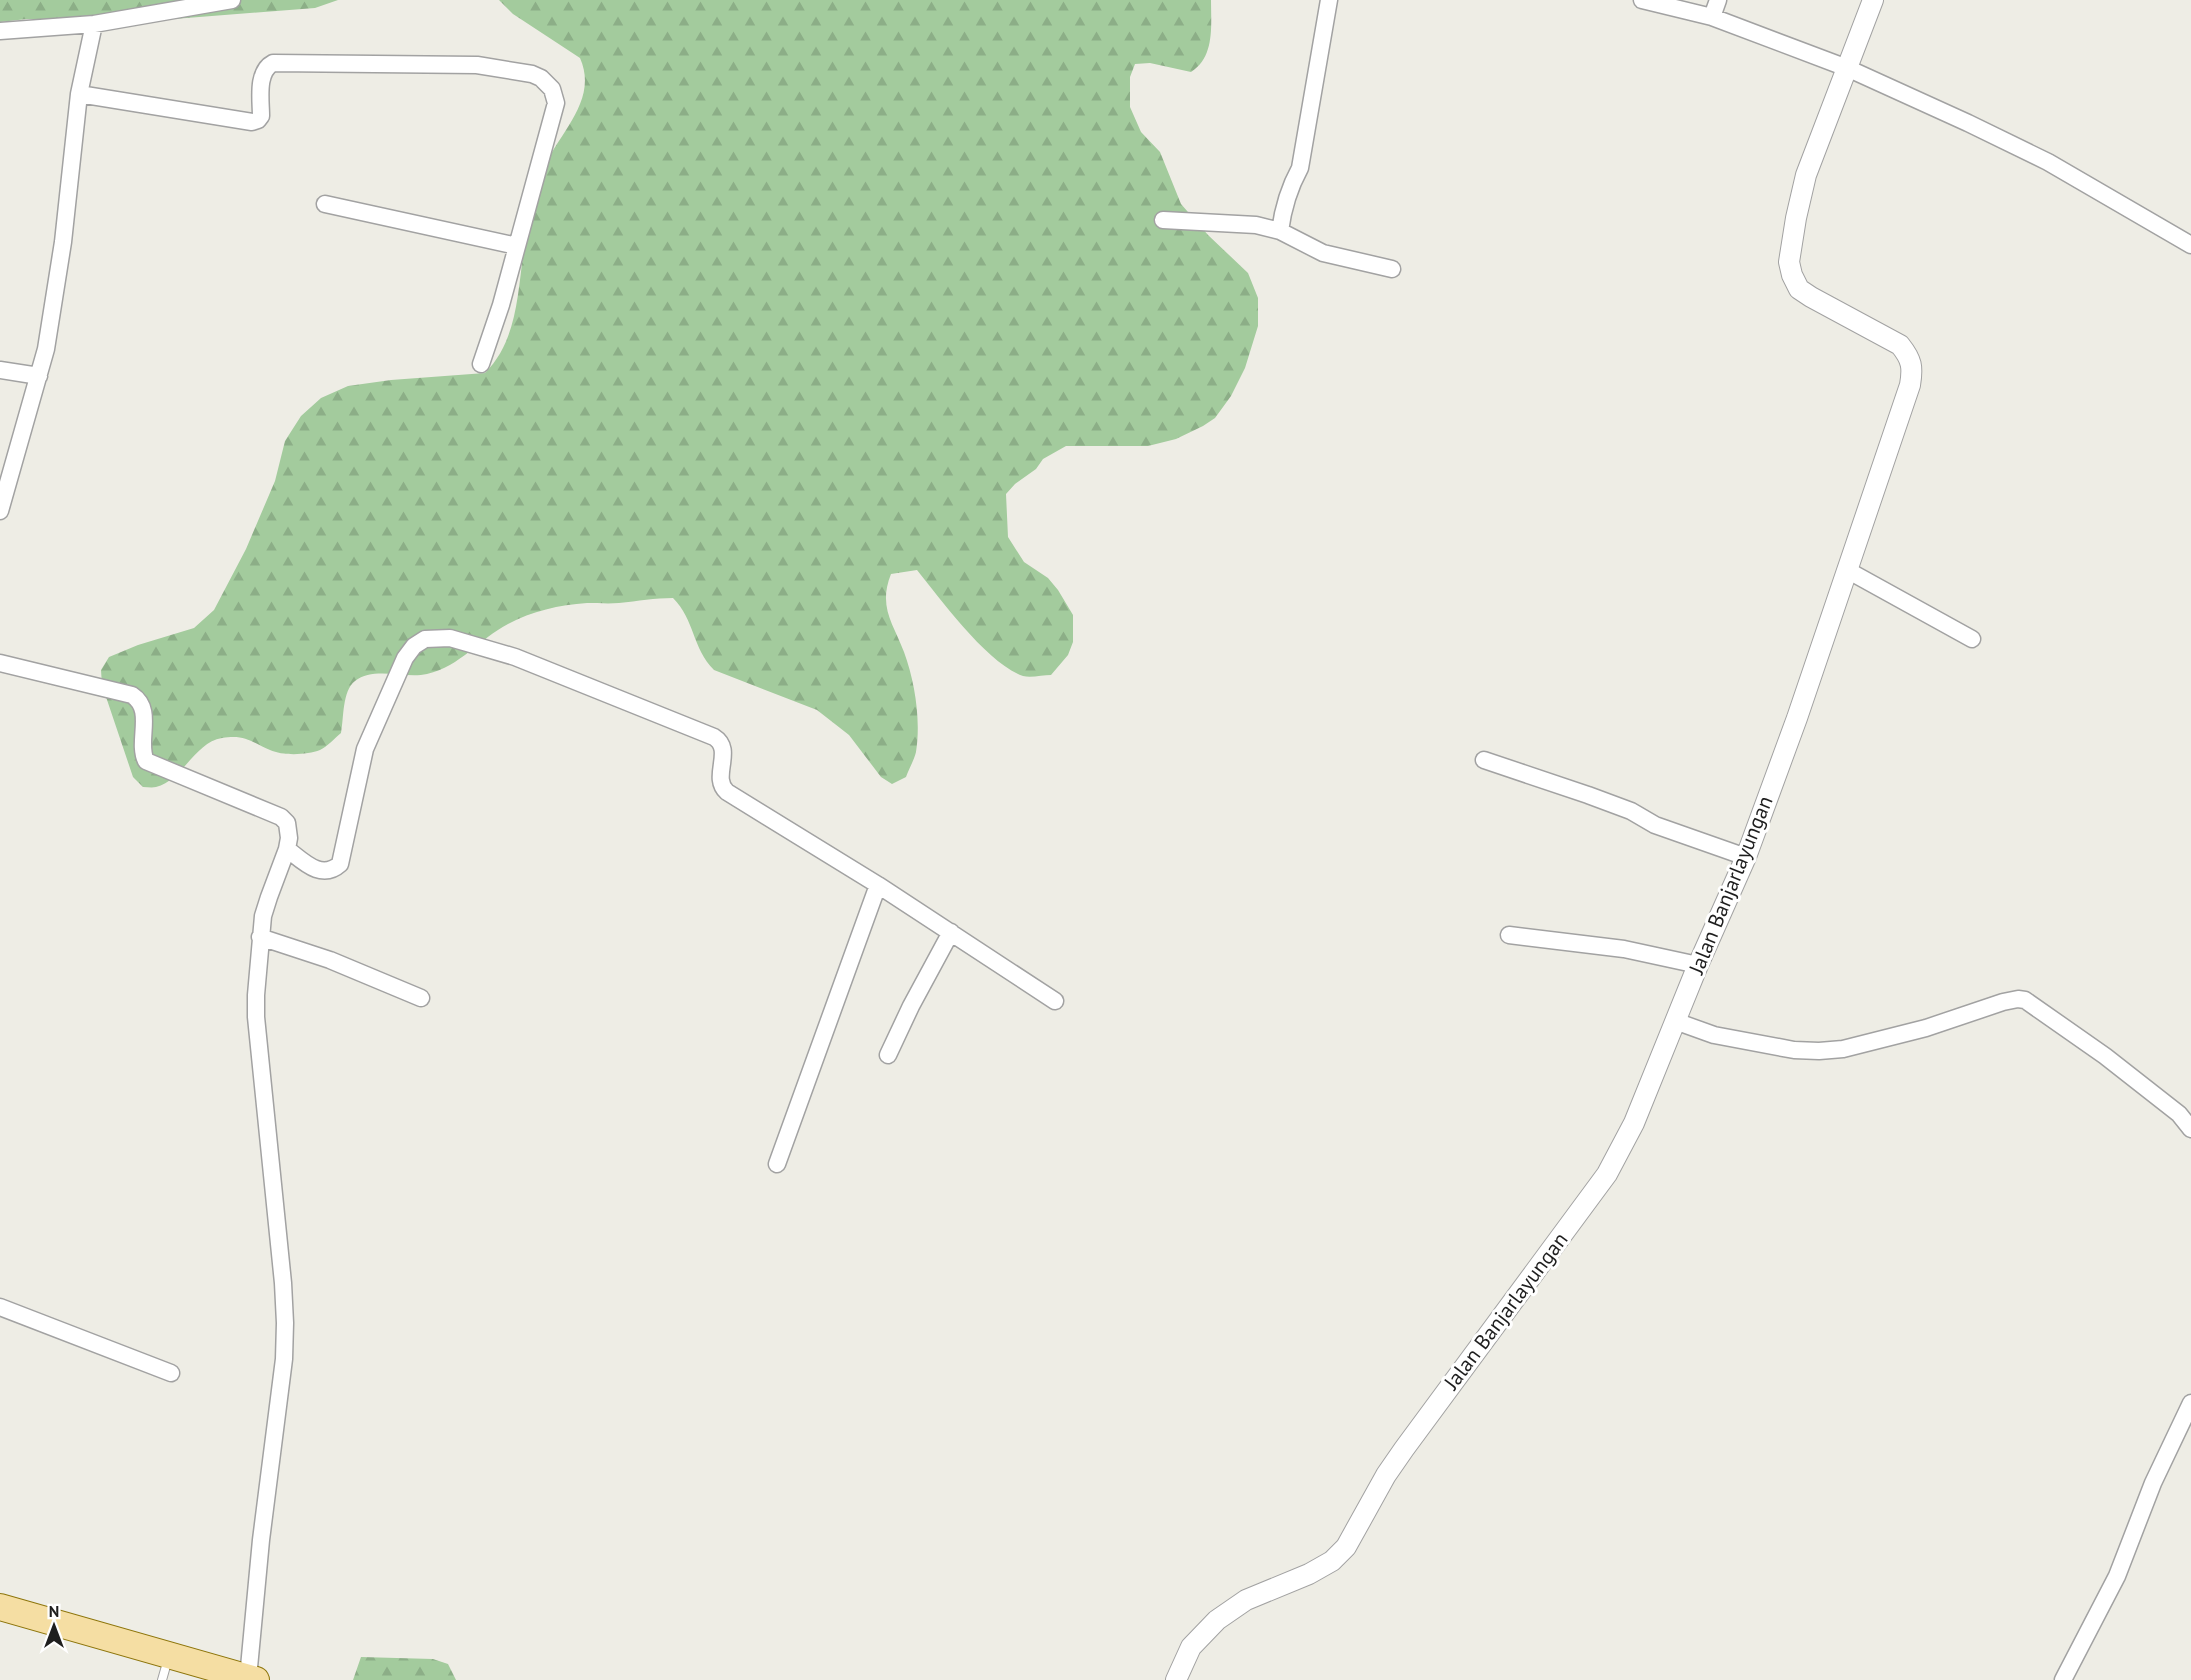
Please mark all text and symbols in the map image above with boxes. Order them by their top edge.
street label: Jalan Banjarlayungan [1682,792,1779,979]
street label: Jalan Banjarlayungan [1437,1227,1574,1395]
north arrow [24,1596,84,1656]
text: N [49,1601,59,1621]

